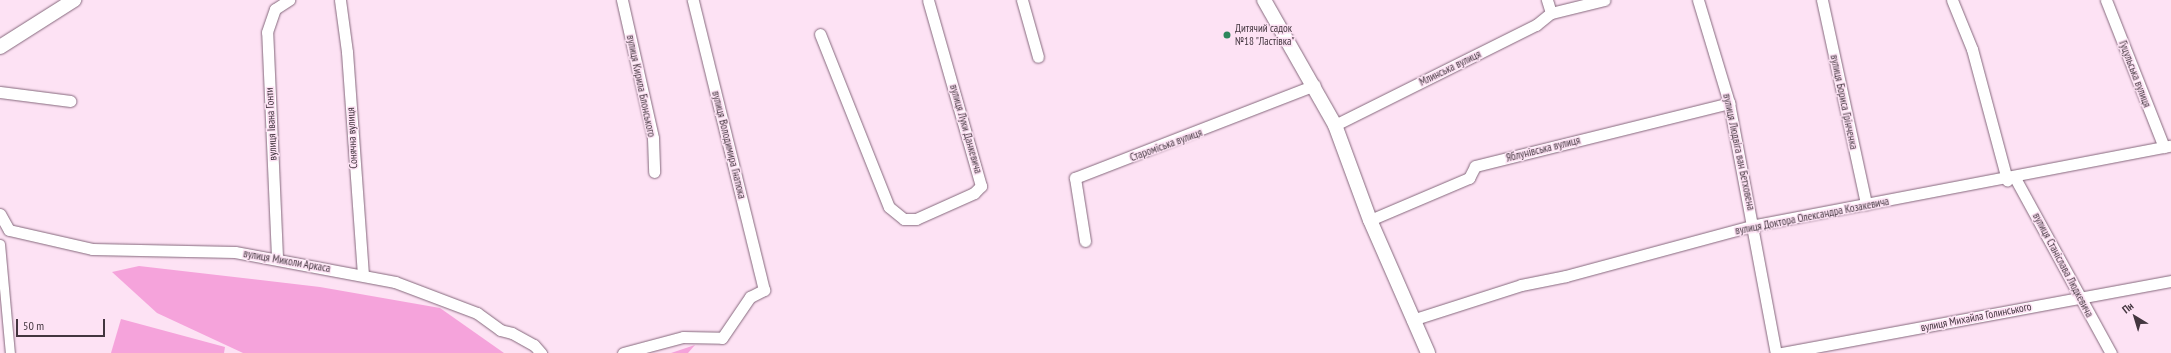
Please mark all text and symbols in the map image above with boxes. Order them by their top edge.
place label: Дитячий садок №18 "Ластівка" [1235,22,1295,48]
marker: Дитячий садок №18 "Ластівка" [1222,30,1232,40]
street label: вулиця Кирила Блонського [624,34,658,138]
street label: Гуцульська вулиця [2116,39,2154,109]
street label: Млинська вулиця [1417,47,1483,89]
street label: вулиця Бориса Грінченка [1828,54,1860,150]
street label: вулиця Луки Данкевича [947,83,985,175]
street label: вулиця Івана Гонти [263,87,279,161]
street label: вулиця Володимира Гнатюка [709,90,749,200]
street label: вулиця Людвіга ван Бетховена [1720,93,1758,211]
street label: Сонячна вулиця [344,107,360,169]
street label: Староміська вулиця [1128,126,1204,164]
street label: Яблунівська вулиця [1505,133,1581,165]
street label: вулиця Доктора Олександра Козакевича [1734,195,1890,237]
street label: вулиця Станіслава Людкевича [2030,211,2096,319]
street label: вулиця Миколи Аркаса [242,247,332,275]
north arrow [2115,297,2155,337]
text: Пн [2119,299,2136,316]
street label: вулиця Михайла Голинського [1919,300,2033,334]
scale bar [18,311,107,337]
text: 50 m [23,318,44,333]

